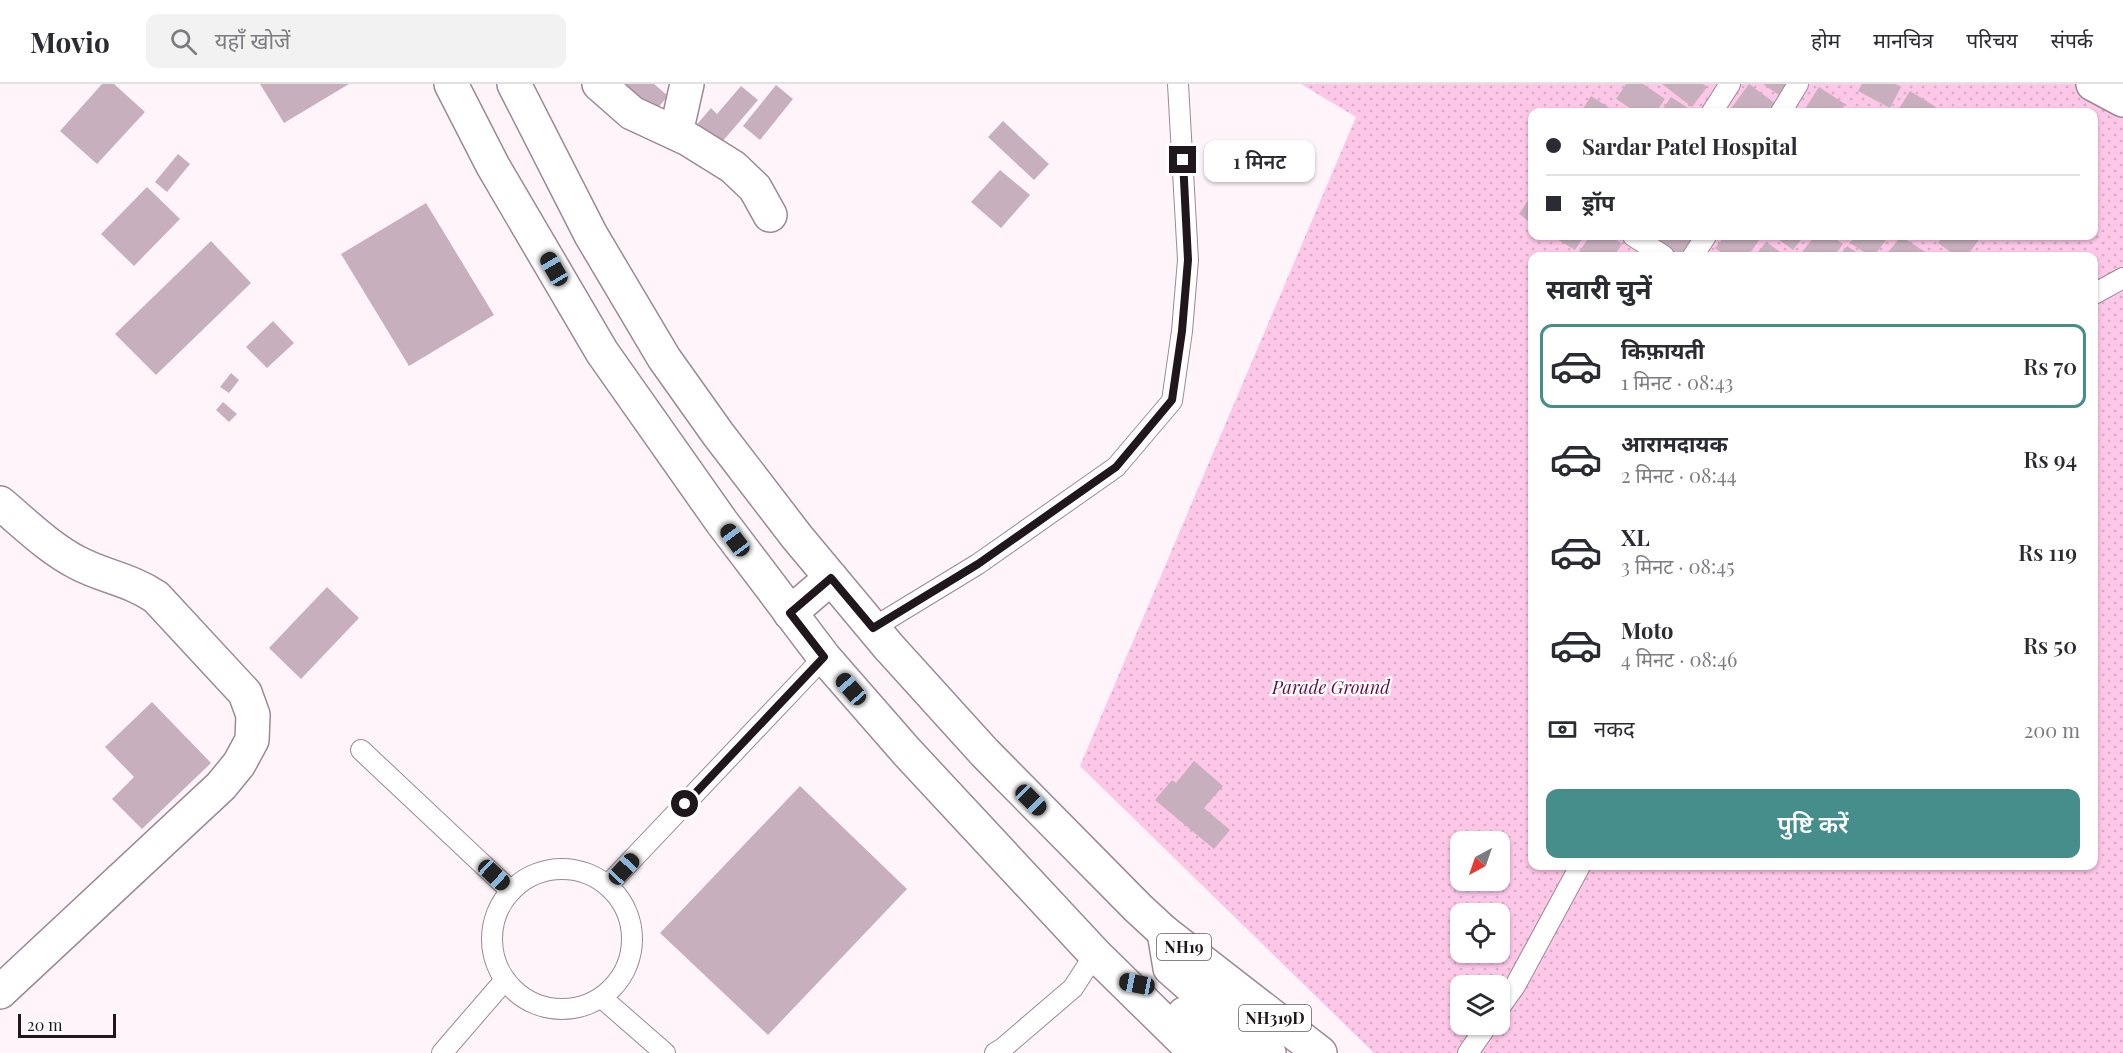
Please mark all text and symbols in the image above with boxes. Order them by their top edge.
search box [146,14,566,68]
text: Movio [30,23,110,60]
icon: search [167,25,200,58]
text: यहाँ खोजें [215,25,290,55]
text: होम [1811,25,1840,53]
text: मानचित्र [1873,25,1933,53]
text: परिचय [1966,25,2018,53]
text: संपर्क [2051,25,2093,53]
text: Sardar Patel Hospital [1582,131,1798,161]
callout: 1 मिनट [1204,139,1315,181]
route end [1169,146,1196,173]
text: 1 मिनट [1233,147,1286,174]
text: ड्रॉप [1582,187,1615,217]
car [537,249,571,289]
text: सवारी चुनें [1546,270,1652,306]
text: किफ़ायती [1621,335,1705,365]
icon: car [1549,339,1603,393]
text: Rs 70 [2023,351,2077,381]
text: 1 मिनट · 08:43 [1621,368,1733,395]
text: आरामदायक [1621,428,1728,458]
icon: car [1549,432,1603,486]
text: Rs 94 [2024,444,2077,474]
text: 2 मिनट · 08:44 [1621,461,1737,488]
car [717,520,753,560]
text: XL [1621,522,1650,552]
icon: car [1549,525,1603,579]
text: Rs 119 [2018,537,2077,567]
text: 3 मिनट · 08:45 [1621,552,1734,579]
text: Moto [1621,615,1674,645]
icon: car [1549,618,1603,672]
text: Rs 50 [2023,630,2077,660]
text: 4 मिनट · 08:46 [1621,645,1737,672]
car [832,670,870,708]
park label: Parade Ground [1271,675,1391,699]
icon: cash [1546,713,1579,746]
text: नकद [1594,713,1635,743]
text: 200 m [2024,716,2080,743]
car [1012,781,1050,819]
button: पुष्टि करें [1546,789,2080,858]
route start [671,790,698,817]
north arrow [1450,831,1510,891]
map controls [1450,831,1510,1035]
car [605,850,643,888]
car [475,856,513,894]
button: locate [1450,903,1510,963]
road number: NH19 [1157,934,1211,960]
car [1118,972,1156,996]
button: layers [1450,975,1510,1035]
road number: NH319D [1239,1005,1311,1031]
scale bar [18,1011,116,1038]
text: 20 m [27,1014,62,1035]

